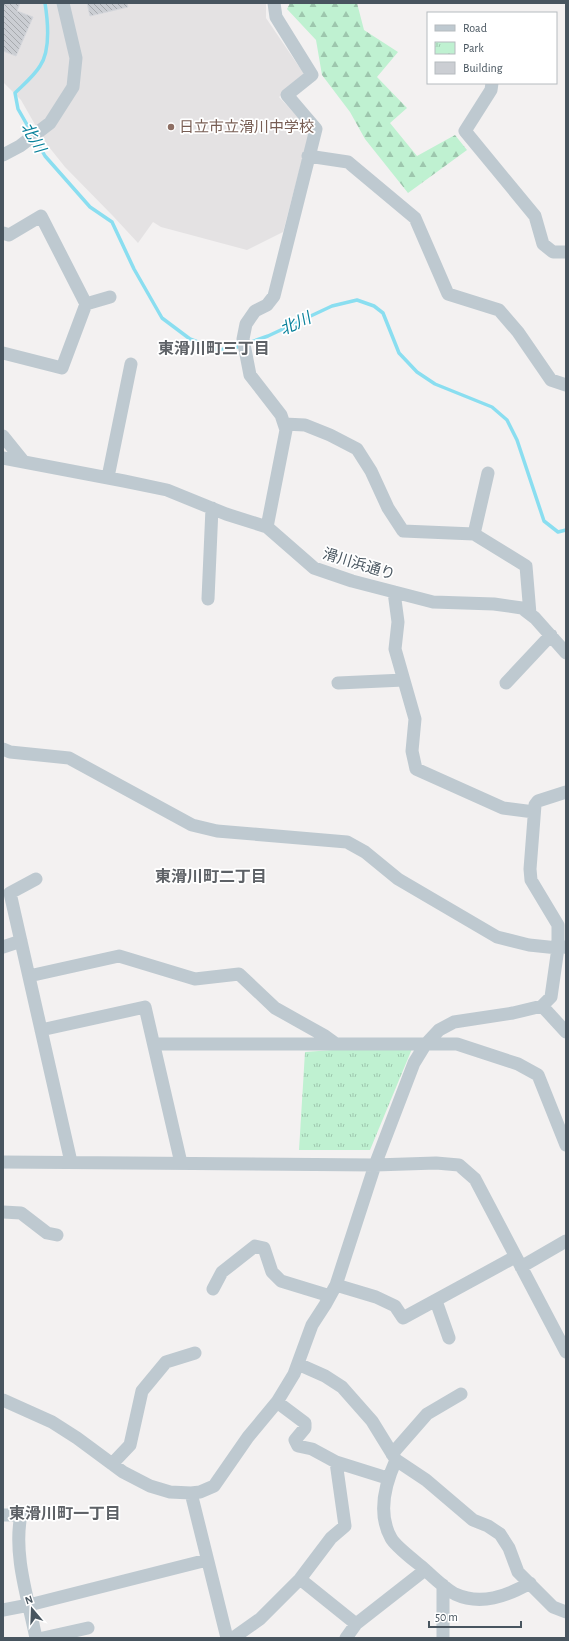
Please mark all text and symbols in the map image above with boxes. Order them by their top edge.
legend [427,12,557,84]
text: Road [463,22,487,34]
text: Park [463,42,484,54]
text: Building [463,62,503,74]
water label: 北川 [18,119,50,157]
place label: 日立市立滑川中学校 [179,119,314,135]
marker: 日立市立滑川中学校 [166,122,176,132]
water label: 北川 [277,308,315,338]
district label: 東滑川町三丁目 [158,340,270,357]
street label: 滑川浜通り [321,545,397,583]
district label: 東滑川町二丁目 [155,868,267,885]
district label: 東滑川町一丁目 [9,1505,121,1522]
north arrow [12,1589,52,1629]
text: N [23,1594,34,1606]
scale bar [429,1603,521,1629]
text: 50 m [435,1611,458,1623]

